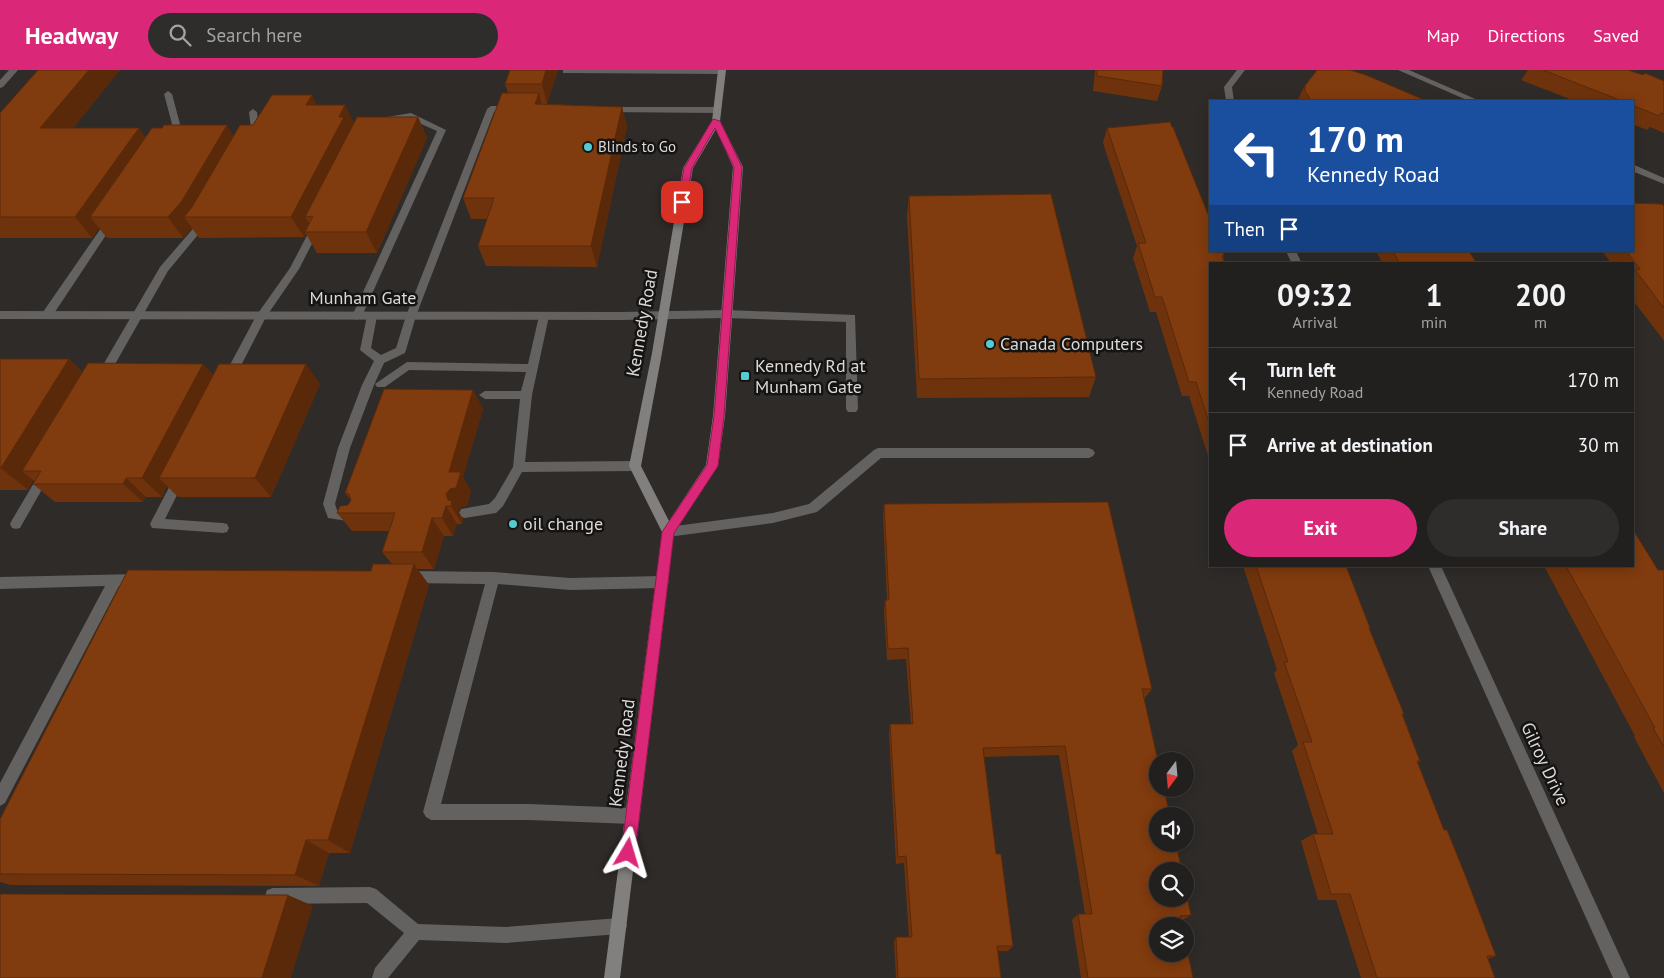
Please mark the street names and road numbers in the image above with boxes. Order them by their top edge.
street label: Kennedy Road [621,268,662,378]
street label: Munham Gate [310,286,416,309]
street label: Kennedy Road [603,698,640,808]
street label: Gilroy Drive [1516,718,1575,809]

